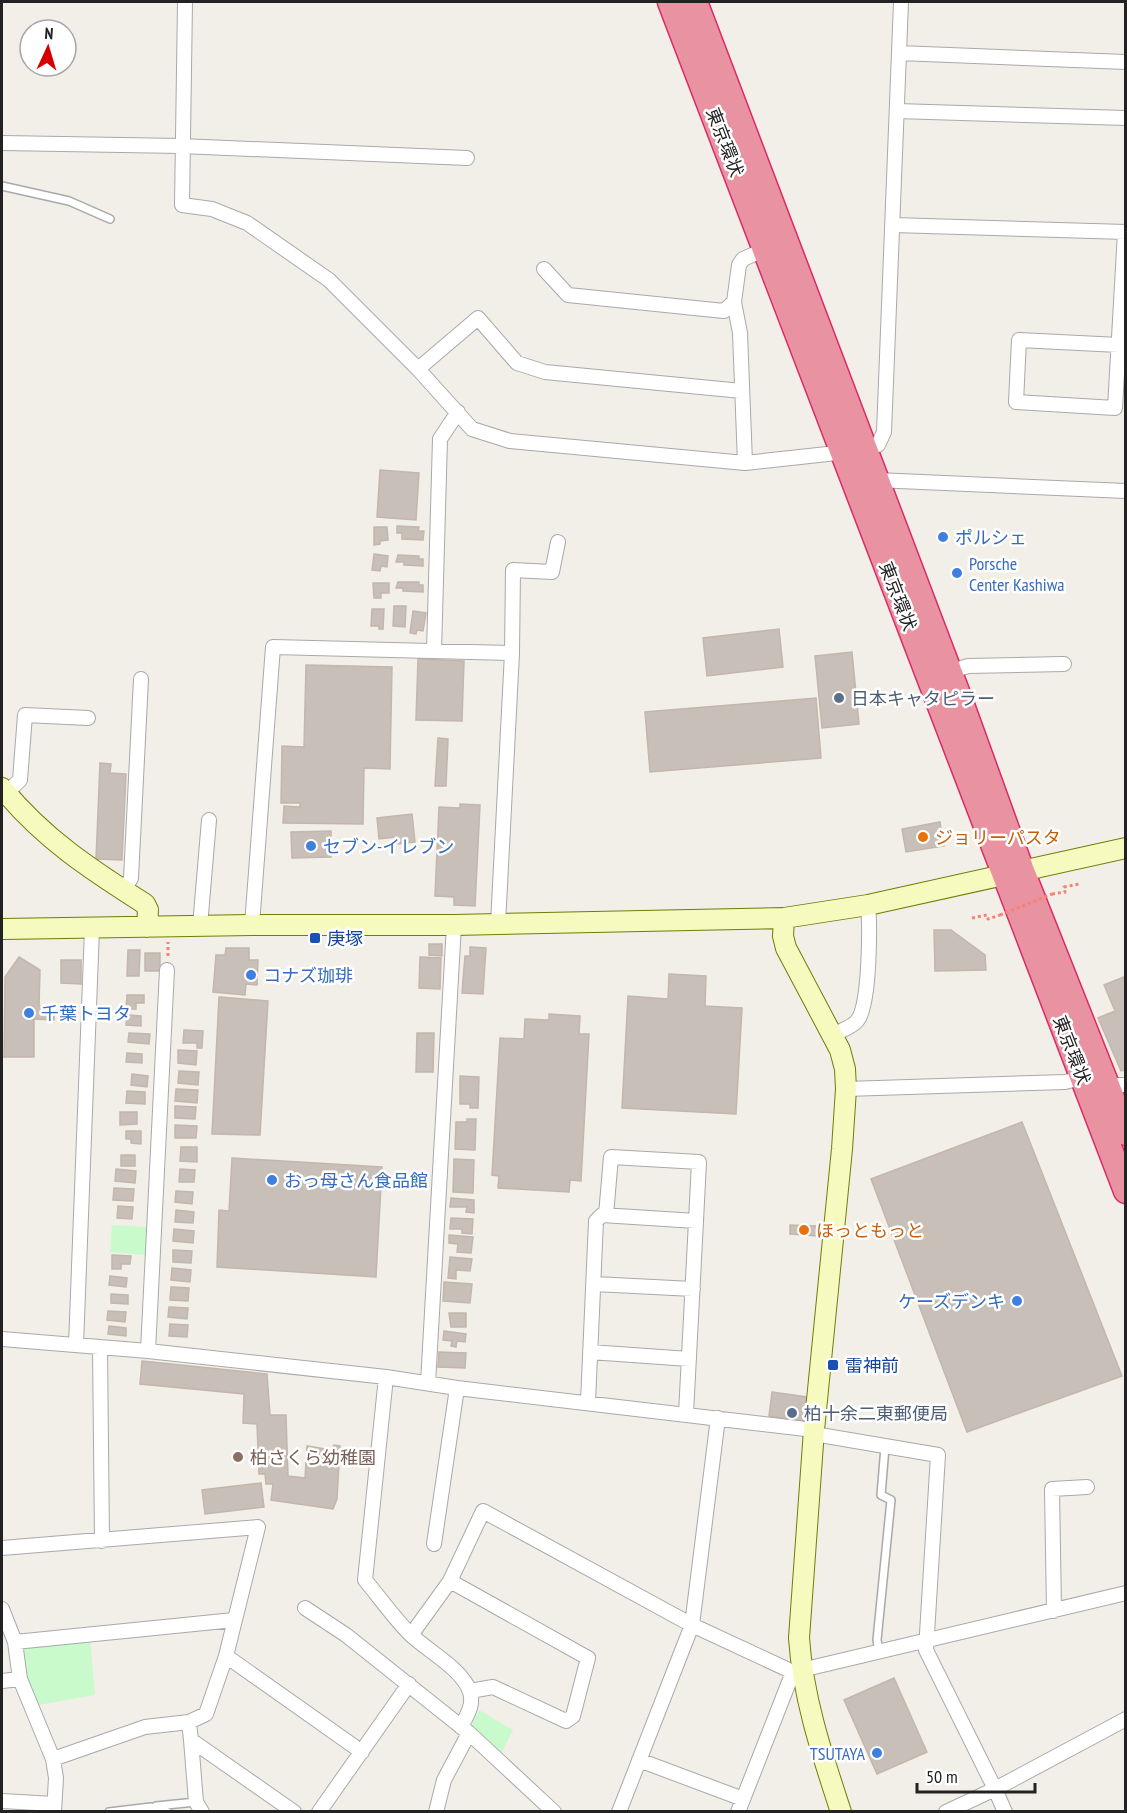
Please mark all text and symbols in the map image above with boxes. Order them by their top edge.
north arrow [18,18,78,78]
text: N [44,23,54,43]
street label: 東京環状 [701,104,749,180]
place label: ポルシェ [955,526,1027,549]
marker: ポルシェ [936,530,950,544]
place label: Porsche Center Kashiwa [969,552,1065,596]
street label: 東京環状 [874,558,922,634]
marker: Porsche Center Kashiwa [950,566,964,580]
place label: 日本キャタピラー [851,687,995,710]
marker: 日本キャタピラー [832,691,846,705]
place label: ジョリーパスタ [935,826,1061,849]
marker: ジョリーパスタ [916,830,930,844]
place label: セブン-イレブン [323,835,454,858]
marker: セブン-イレブン [304,839,318,853]
place label: 庚塚 [327,927,363,950]
marker: 庚塚 [308,931,322,945]
place label: コナズ珈琲 [263,964,353,987]
marker: コナズ珈琲 [244,968,258,982]
place label: 千葉トヨタ [41,1002,131,1025]
marker: 千葉トヨタ [22,1006,36,1020]
street label: 東京環状 [1048,1012,1096,1088]
place label: おっ母さん食品館 [284,1169,428,1192]
marker: おっ母さん食品館 [265,1173,279,1187]
place label: ほっともっと [816,1219,924,1242]
marker: ほっともっと [797,1223,811,1237]
place label: ケーズデンキ [898,1290,1005,1313]
marker: ケーズデンキ [1010,1294,1024,1308]
place label: 雷神前 [845,1354,899,1377]
marker: 雷神前 [826,1358,840,1372]
place label: 柏十余二東郵便局 [804,1402,948,1425]
marker: 柏十余二東郵便局 [785,1406,799,1420]
place label: 柏さくら幼稚園 [250,1446,376,1469]
marker: 柏さくら幼稚園 [231,1450,245,1464]
place label: TSUTAYA [810,1742,865,1765]
marker: TSUTAYA [870,1746,884,1760]
scale bar [917,1756,1036,1794]
text: 50 m [926,1765,958,1788]

